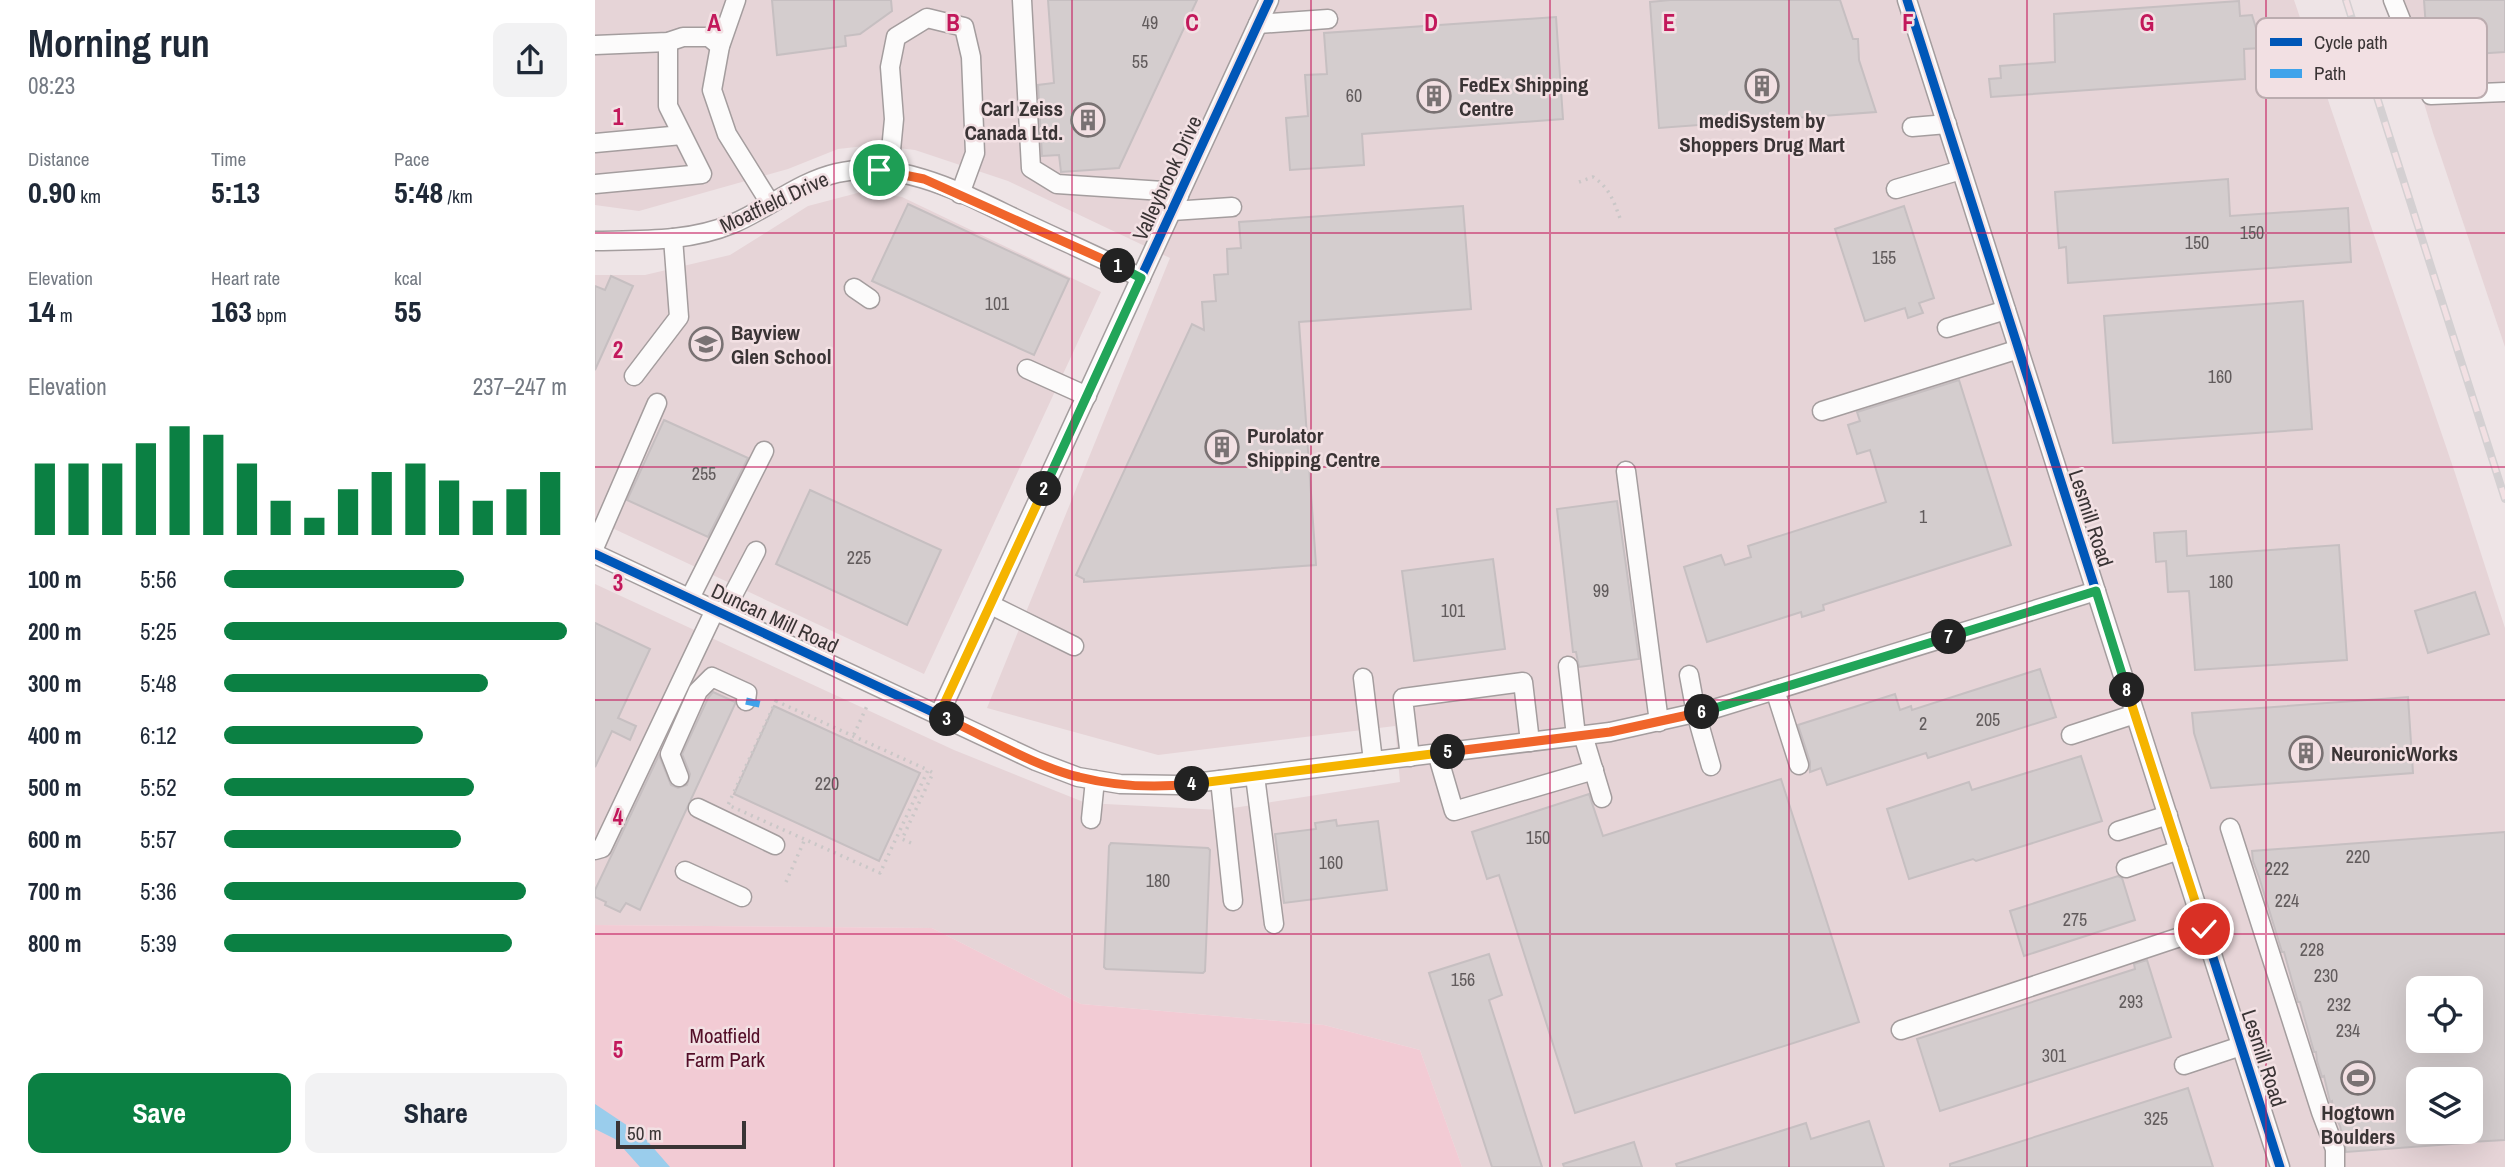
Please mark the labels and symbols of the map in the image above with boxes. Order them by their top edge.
text: A [707,7,721,38]
text: B [946,7,960,38]
text: C [1185,7,1199,38]
text: D [1424,7,1438,38]
text: E [1663,7,1675,38]
text: F [1902,7,1914,38]
text: G [2140,7,2154,38]
house number: 49 [1142,10,1158,35]
legend [2256,18,2487,98]
text: Cycle path [2314,29,2388,55]
house number: 55 [1132,49,1148,74]
text: Path [2314,60,2346,86]
building icon: mediSystem by Shoppers Drug Mart [1743,67,1781,105]
place label: FedEx Shipping Centre [1459,70,1589,123]
building icon: FedEx Shipping Centre [1415,77,1453,115]
house number: 60 [1346,83,1362,108]
place label: Carl Zeiss Canada Ltd. [964,94,1063,147]
text: 1 [613,101,624,132]
building icon: Carl Zeiss Canada Ltd. [1069,101,1107,139]
place label: mediSystem by Shoppers Drug Mart [1679,106,1845,159]
street label: Valleybrook Drive [1125,111,1209,245]
pin [849,140,909,200]
street label: Moatfield Drive [715,164,833,240]
house number: 150 [2240,220,2264,245]
house number: 150 [2185,230,2209,255]
house number: 155 [1872,245,1896,270]
pin: 1 [1100,248,1135,284]
house number: 101 [985,291,1010,316]
place label: Bayview Glen School [731,318,832,371]
school or university icon: Bayview Glen School [687,325,725,363]
text: 2 [613,334,623,365]
house number: 160 [2208,364,2232,389]
place label: Purolator Shipping Centre [1247,421,1380,474]
building icon: Purolator Shipping Centre [1203,428,1241,466]
house number: 255 [692,461,716,486]
street label: Lesmill Road [2062,466,2120,570]
pin: 2 [1027,472,1061,506]
house number: 1 [1919,504,1928,529]
house number: 225 [847,545,871,570]
text: 3 [613,567,623,598]
house number: 180 [2209,569,2233,594]
street label: Duncan Mill Road [707,576,843,660]
house number: 99 [1593,578,1609,603]
house number: 101 [1441,598,1466,623]
pin: 7 [1931,620,1967,654]
pin: 8 [2109,672,2145,708]
pin: 6 [1685,694,1719,730]
pin: 3 [929,702,965,736]
house number: 205 [1976,707,2000,732]
house number: 2 [1919,711,1927,736]
pin: 5 [1431,734,1465,770]
building icon: NeuronicWorks [2287,734,2325,772]
place label: NeuronicWorks [2331,739,2458,768]
pin: 4 [1175,766,1209,802]
house number: 220 [815,771,839,796]
text: 4 [613,801,624,832]
house number: 150 [1526,825,1550,850]
house number: 220 [2346,844,2370,869]
house number: 160 [1319,850,1343,875]
house number: 222 [2265,856,2289,881]
house number: 180 [1146,868,1170,893]
house number: 224 [2275,888,2299,913]
pin [2174,899,2234,959]
house number: 275 [2063,907,2087,932]
house number: 228 [2300,937,2324,962]
house number: 230 [2314,963,2338,988]
house number: 156 [1451,967,1475,992]
house number: 293 [2119,989,2143,1014]
house number: 232 [2327,992,2351,1017]
street label: Lesmill Road [2235,1006,2293,1110]
house number: 234 [2336,1018,2360,1043]
park label: Moatfield Farm Park [685,1021,765,1074]
text: 5 [613,1034,623,1065]
house number: 301 [2042,1043,2067,1068]
sports icon: Hogtown Boulders [2339,1059,2377,1097]
place label: Hogtown Boulders [2321,1098,2395,1151]
house number: 325 [2144,1106,2168,1131]
scale bar [616,1118,745,1150]

